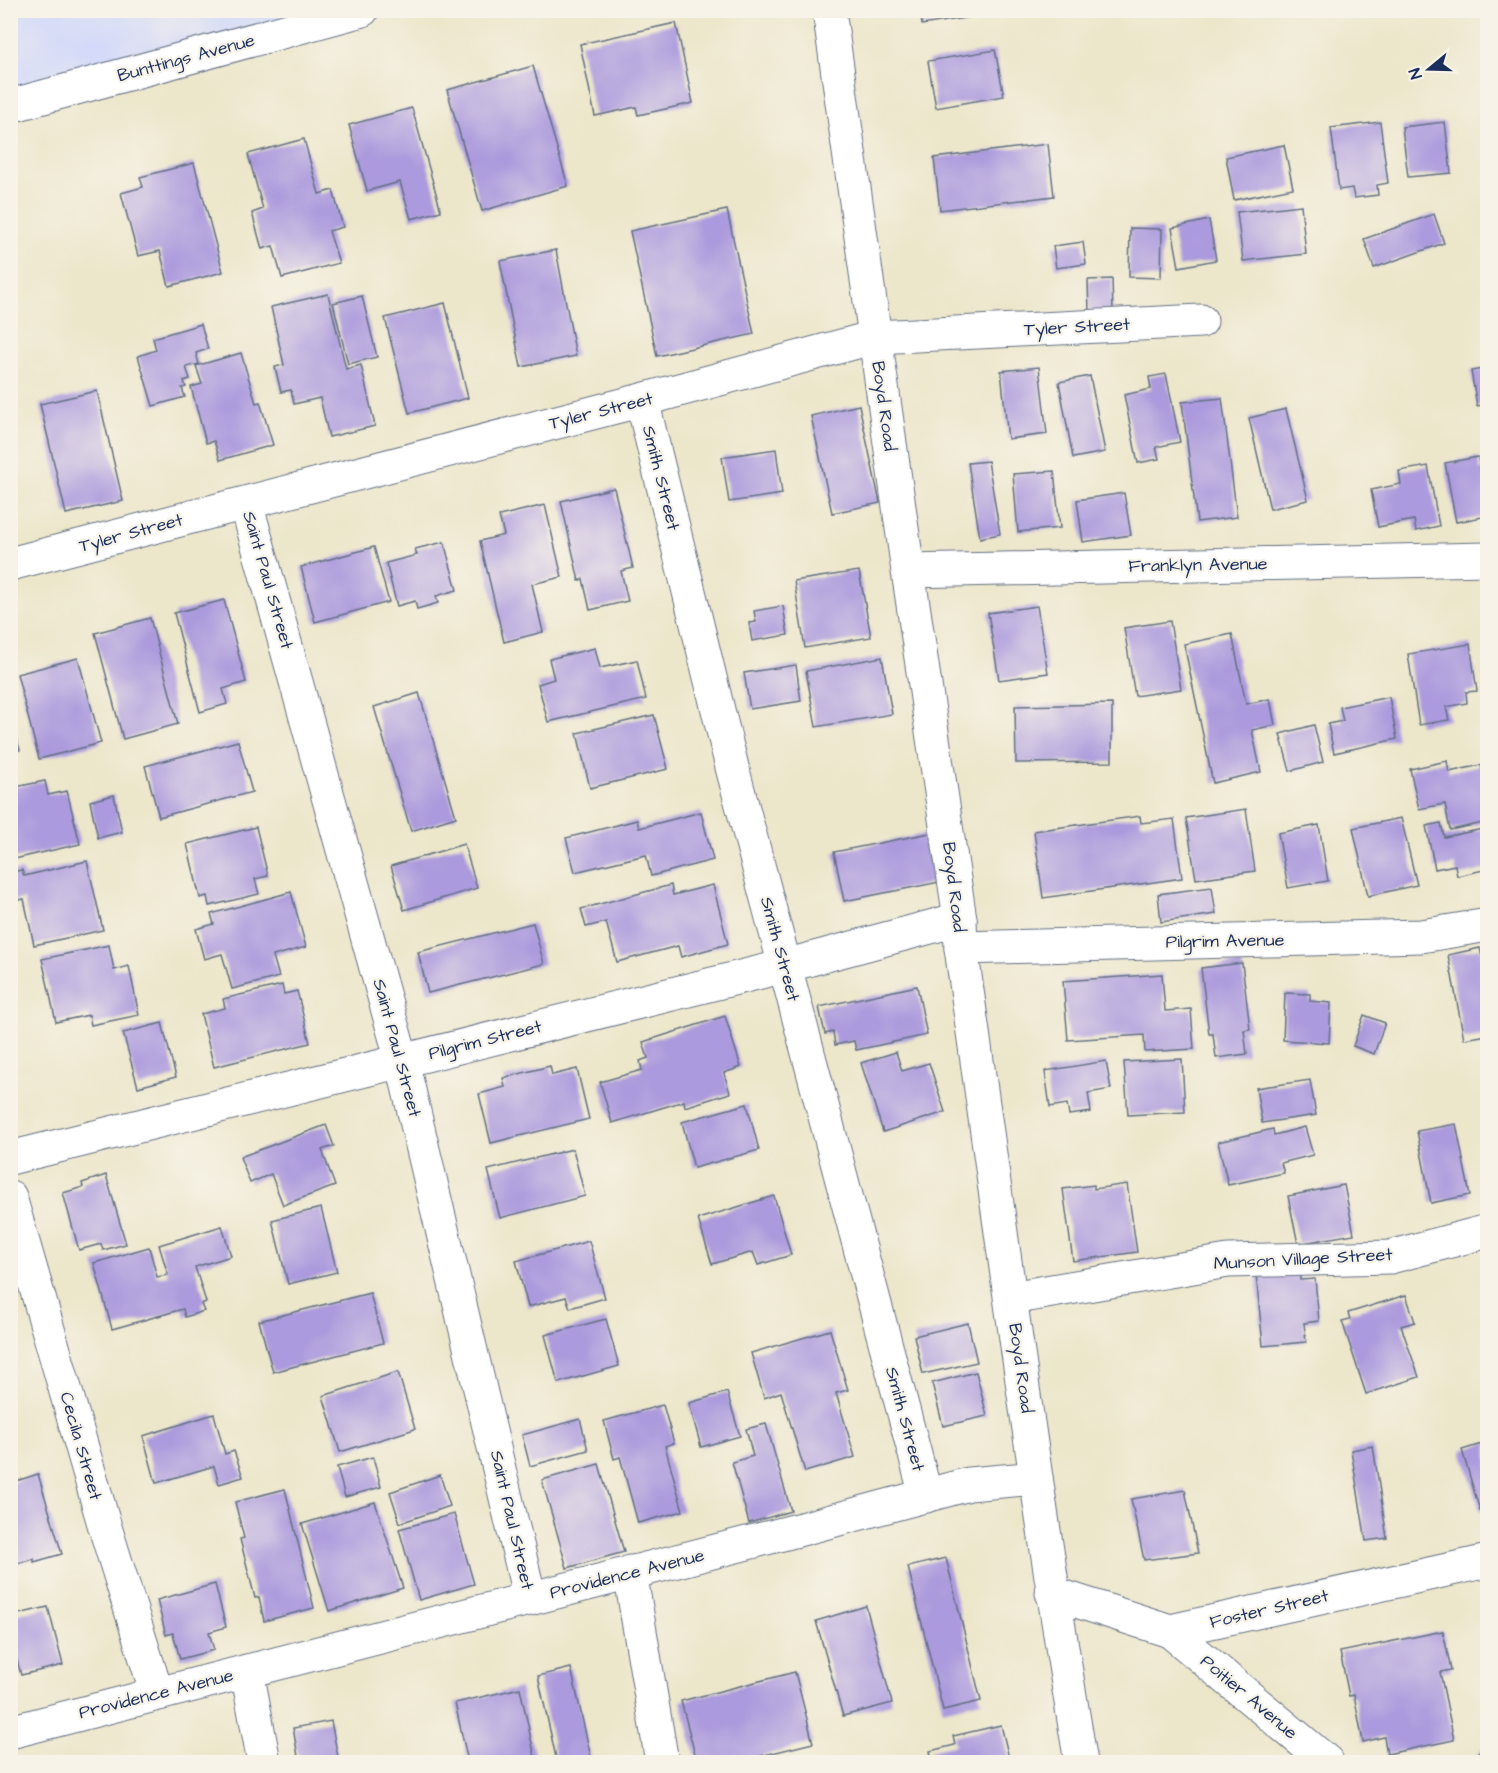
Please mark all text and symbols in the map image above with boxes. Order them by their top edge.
street label: Bunttings Avenue [115,28,258,89]
north arrow [1399,39,1459,99]
text: N [1404,65,1428,82]
street label: Tyler Street [1023,312,1132,343]
street label: Boyd Road [864,359,903,453]
street label: Tyler Street [546,386,657,437]
street label: Smith Street [636,423,686,534]
street label: Tyler Street [76,507,187,560]
street label: Saint Paul Street [236,508,300,653]
street label: Franklyn Avenue [1128,551,1268,580]
street label: Boyd Road [935,841,972,934]
street label: Smith Street [754,894,806,1005]
street label: Pilgrim Avenue [1165,927,1285,956]
street label: Saint Paul Street [367,976,428,1121]
street label: Pilgrim Street [426,1014,545,1067]
street label: Munson Village Street [1213,1242,1394,1277]
street label: Boyd Road [1001,1321,1040,1415]
street label: Smith Street [879,1364,931,1475]
street label: Cecila Street [54,1389,109,1504]
street label: Saint Paul Street [484,1448,540,1593]
street label: Providence Avenue [547,1543,707,1605]
street label: Foster Street [1207,1583,1332,1635]
street label: Poitier Avenue [1195,1649,1303,1745]
street label: Providence Avenue [76,1663,236,1725]

